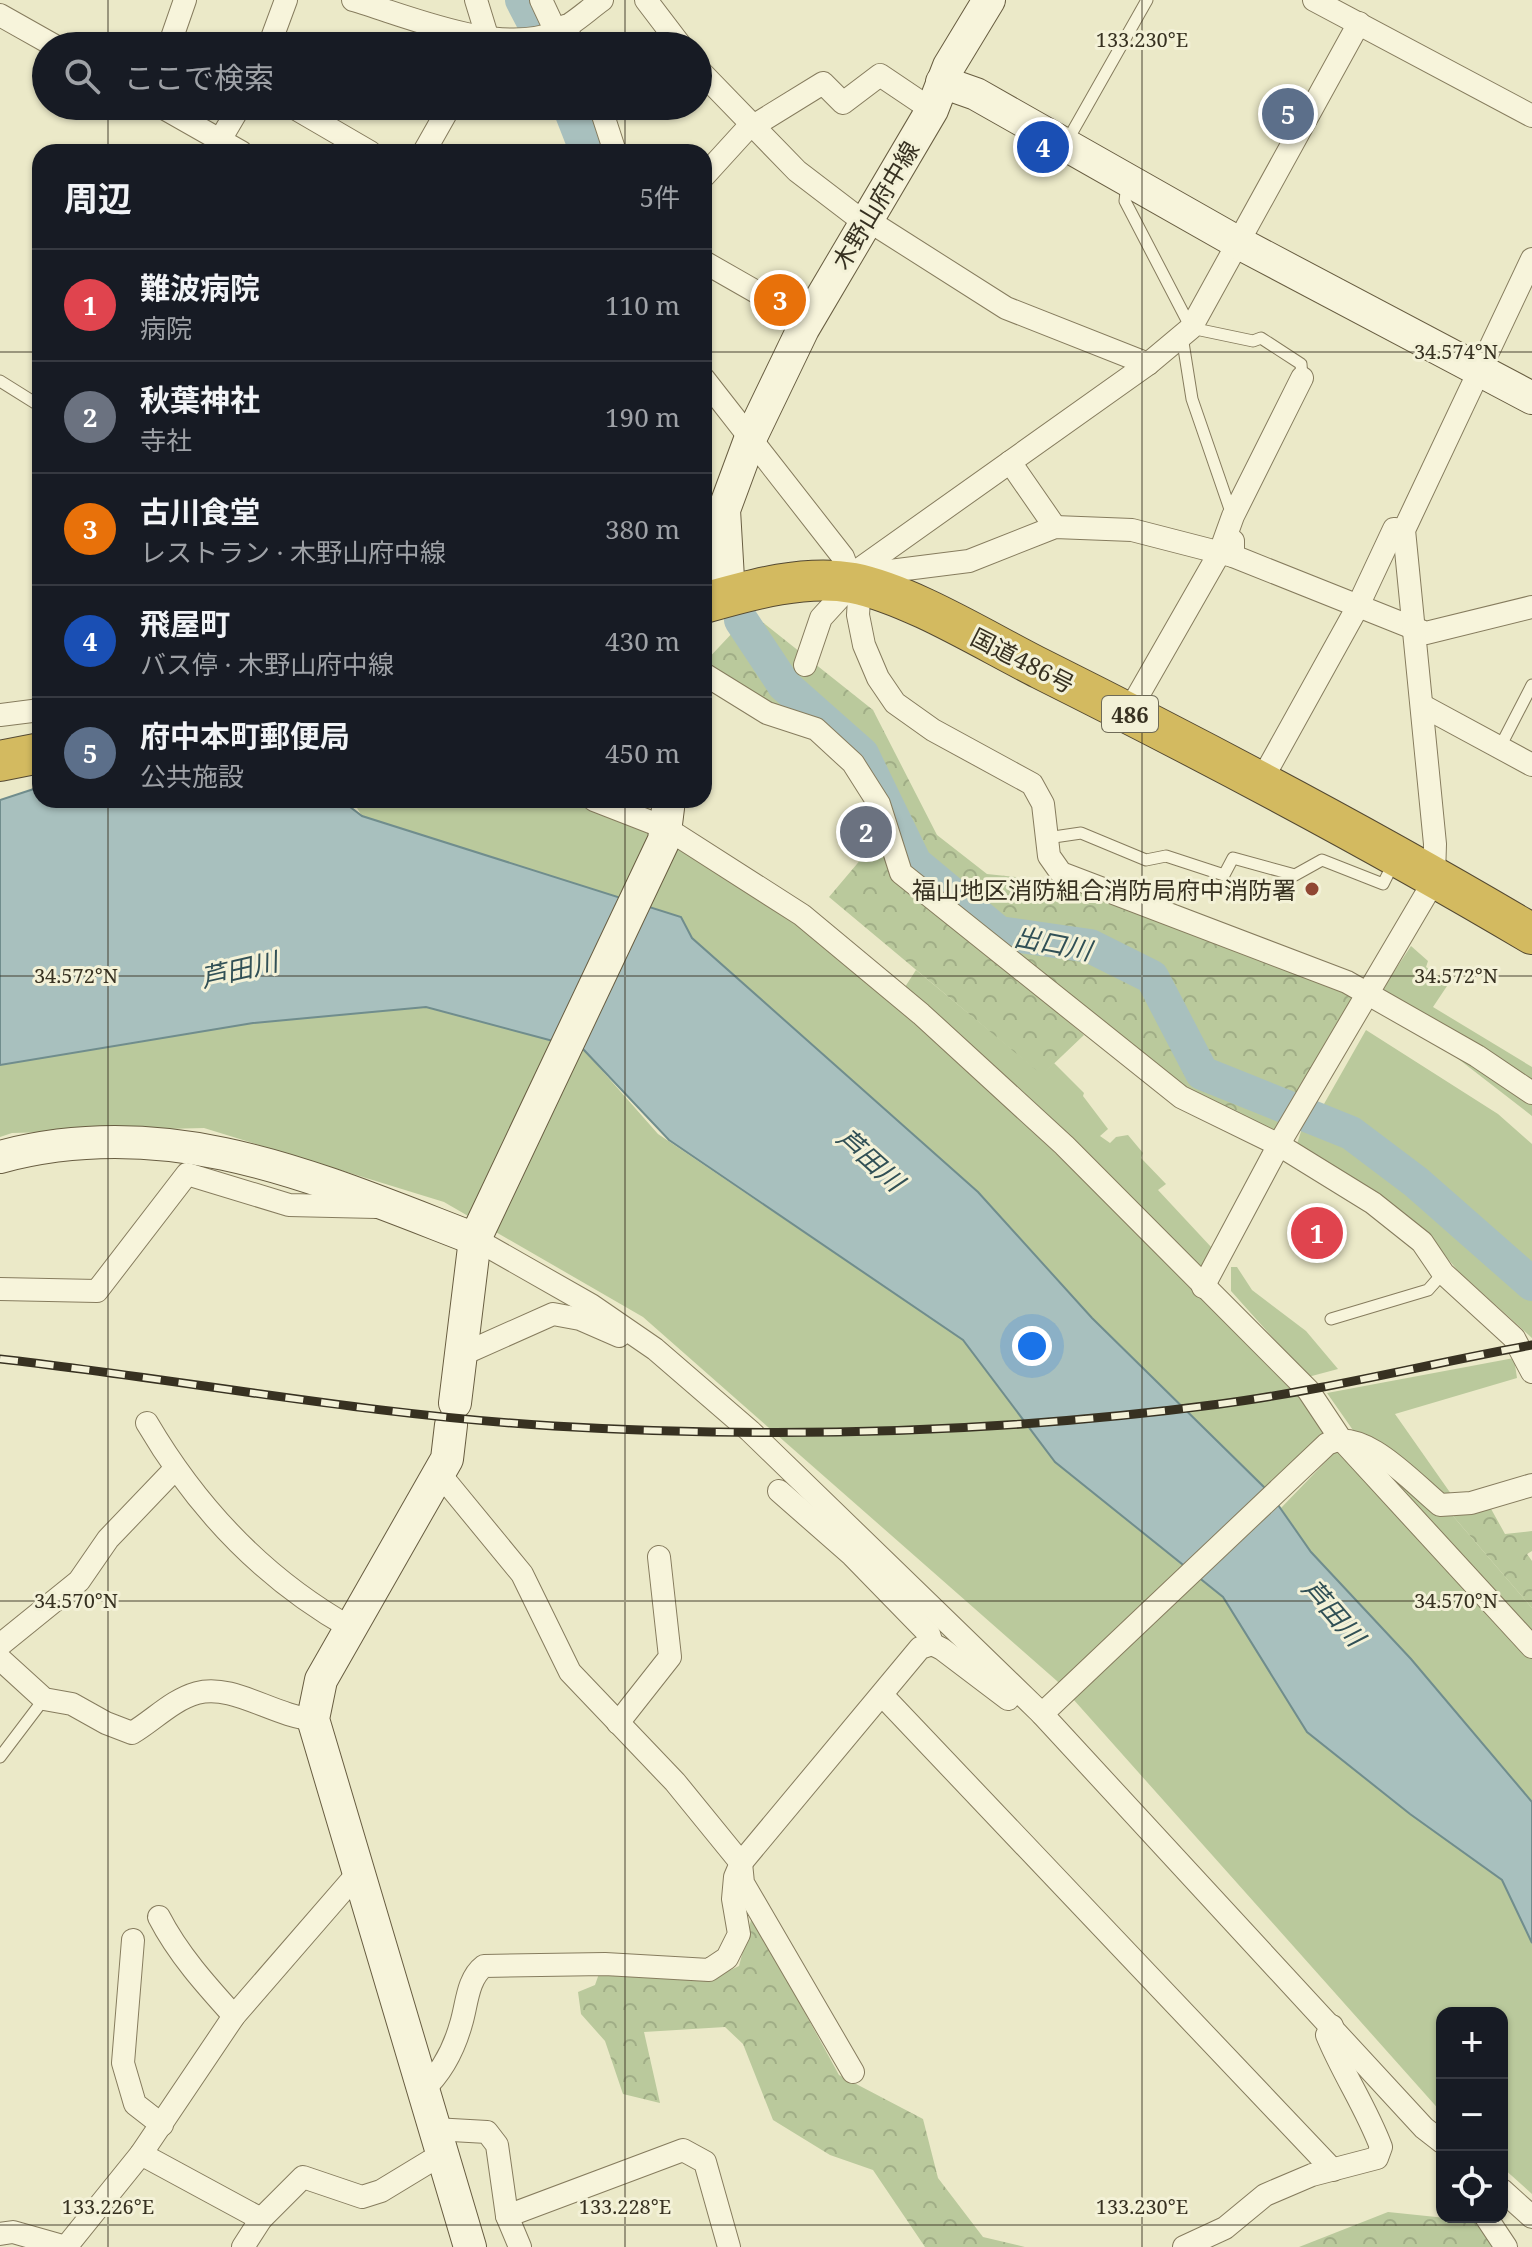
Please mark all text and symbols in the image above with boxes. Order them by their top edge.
text: 133.230°E [1096,26,1188,53]
search box [32,32,712,120]
icon: search [60,54,104,98]
text: ここで検索 [124,57,274,98]
pin: 5 [1262,84,1314,144]
pin: 4 [1017,117,1069,177]
street label: 木野山府中線 [824,135,926,275]
text: 周辺 [64,175,132,221]
text: 5件 [639,179,680,215]
text: 難波病院 [140,267,260,308]
pin: 3 [754,270,806,330]
text: 1 [83,287,97,323]
text: 110 m [605,287,680,323]
text: 病院 [140,310,192,346]
text: 34.574°N [1414,338,1498,365]
text: 秋葉神社 [140,379,260,420]
text: 2 [83,399,97,435]
text: 190 m [605,399,680,435]
text: 寺社 [140,422,192,458]
text: 古川食堂 [140,491,260,532]
text: 3 [83,511,97,547]
text: 380 m [605,511,680,547]
text: レストラン · 木野山府中線 [140,534,446,570]
text: 飛屋町 [140,603,230,644]
street label: 国道486号 [966,620,1080,700]
text: 4 [83,623,97,659]
text: 430 m [605,623,680,659]
text: バス停 · 木野山府中線 [140,646,394,682]
road number: 486 [1102,696,1158,732]
text: 府中本町郵便局 [140,715,350,756]
text: 5 [83,735,97,771]
text: 450 m [605,735,680,771]
text: 公共施設 [140,758,244,794]
pin: 2 [840,802,892,862]
place label: 福山地区消防組合消防局府中消防署 [912,873,1296,906]
marker: 福山地区消防組合消防局府中消防署 [1303,880,1321,898]
water label: 出口川 [1011,918,1098,969]
water label: 芦田川 [197,942,284,995]
text: 34.572°N [34,962,118,989]
text: 34.572°N [1414,962,1498,989]
water label: 芦田川 [830,1120,914,1200]
pin: 1 [1291,1203,1343,1263]
your location [1012,1326,1052,1366]
water label: 芦田川 [1295,1571,1375,1656]
text: 34.570°N [34,1587,118,1614]
text: 34.570°N [1414,1587,1498,1614]
map controls [1436,2007,1508,2223]
button: + [1436,2007,1508,2079]
button: − [1436,2079,1508,2151]
button: locate [1436,2151,1508,2223]
text: 133.226°E [62,2193,154,2220]
text: 133.228°E [579,2193,671,2220]
text: 133.230°E [1096,2193,1188,2220]

